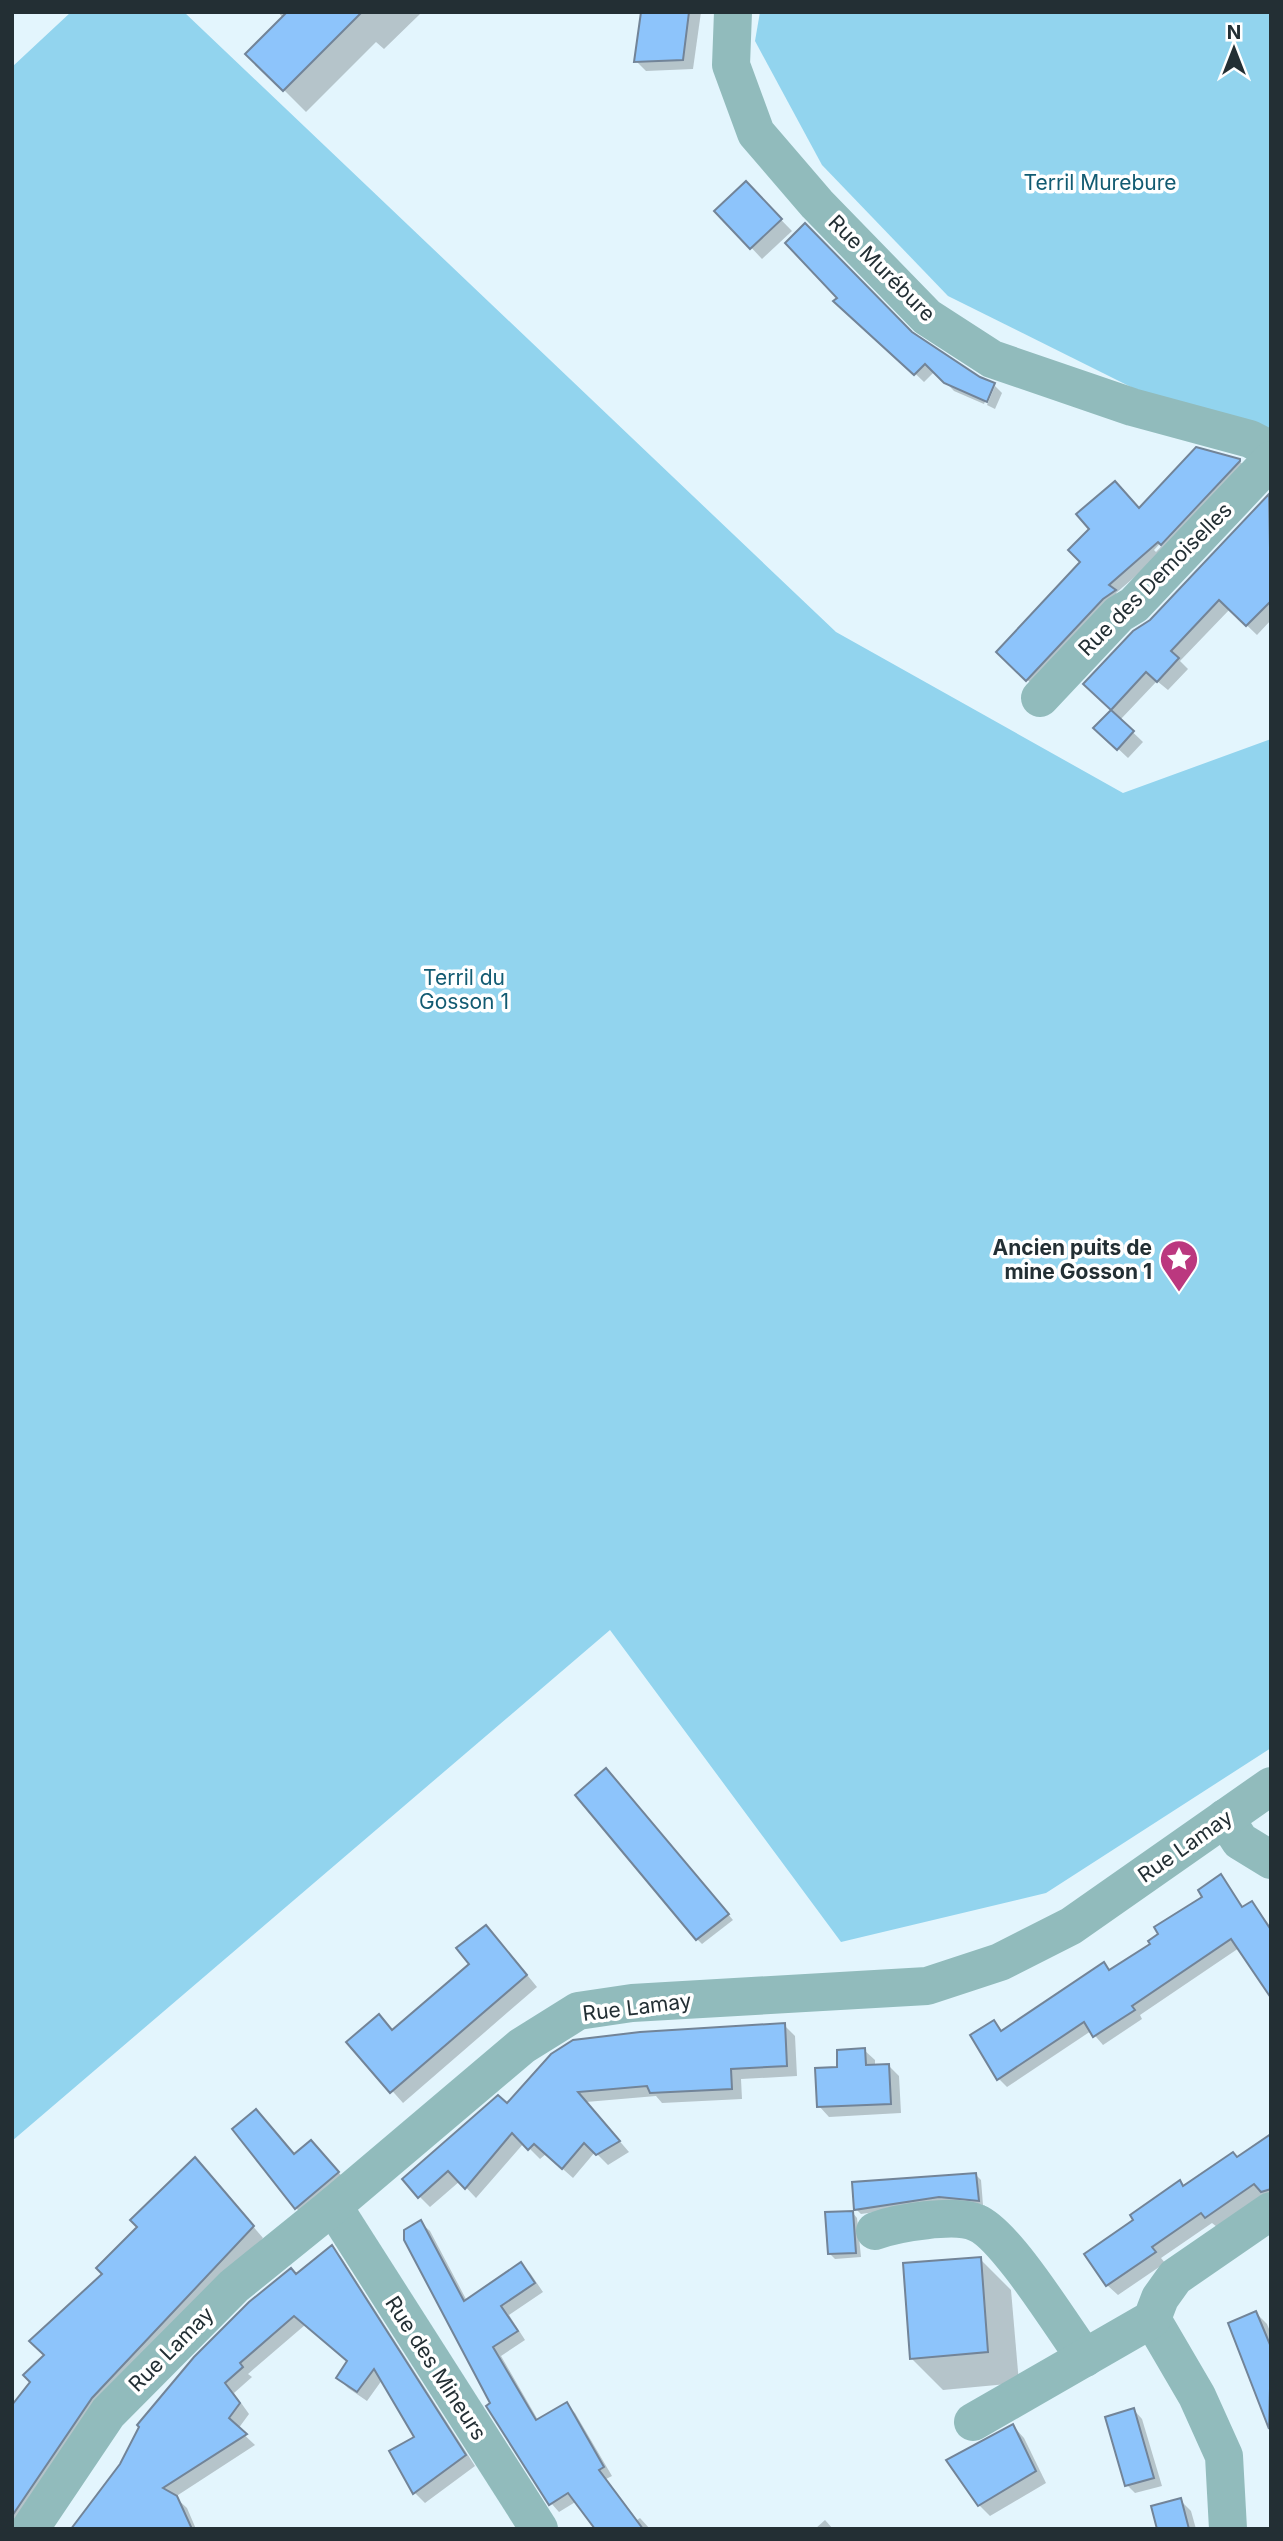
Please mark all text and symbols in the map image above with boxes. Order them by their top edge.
north arrow [1199,14,1269,84]
text: N [1227,21,1241,44]
park label: Terril Murebure [1024,170,1176,195]
street label: Rue Murébure [824,210,940,326]
street label: Rue des Demoiselles [1073,497,1237,661]
park label: Terril du Gosson 1 [419,965,509,1014]
place label: Ancien puits de mine Gosson 1 [993,1235,1152,1284]
place icon: Ancien puits de mine Gosson 1 [1158,1238,1200,1293]
street label: Rue Lamay [1133,1804,1237,1888]
street label: Rue Lamay [581,1988,693,2026]
street label: Rue des Mineurs [380,2291,492,2445]
street label: Rue Lamay [123,2301,219,2397]

